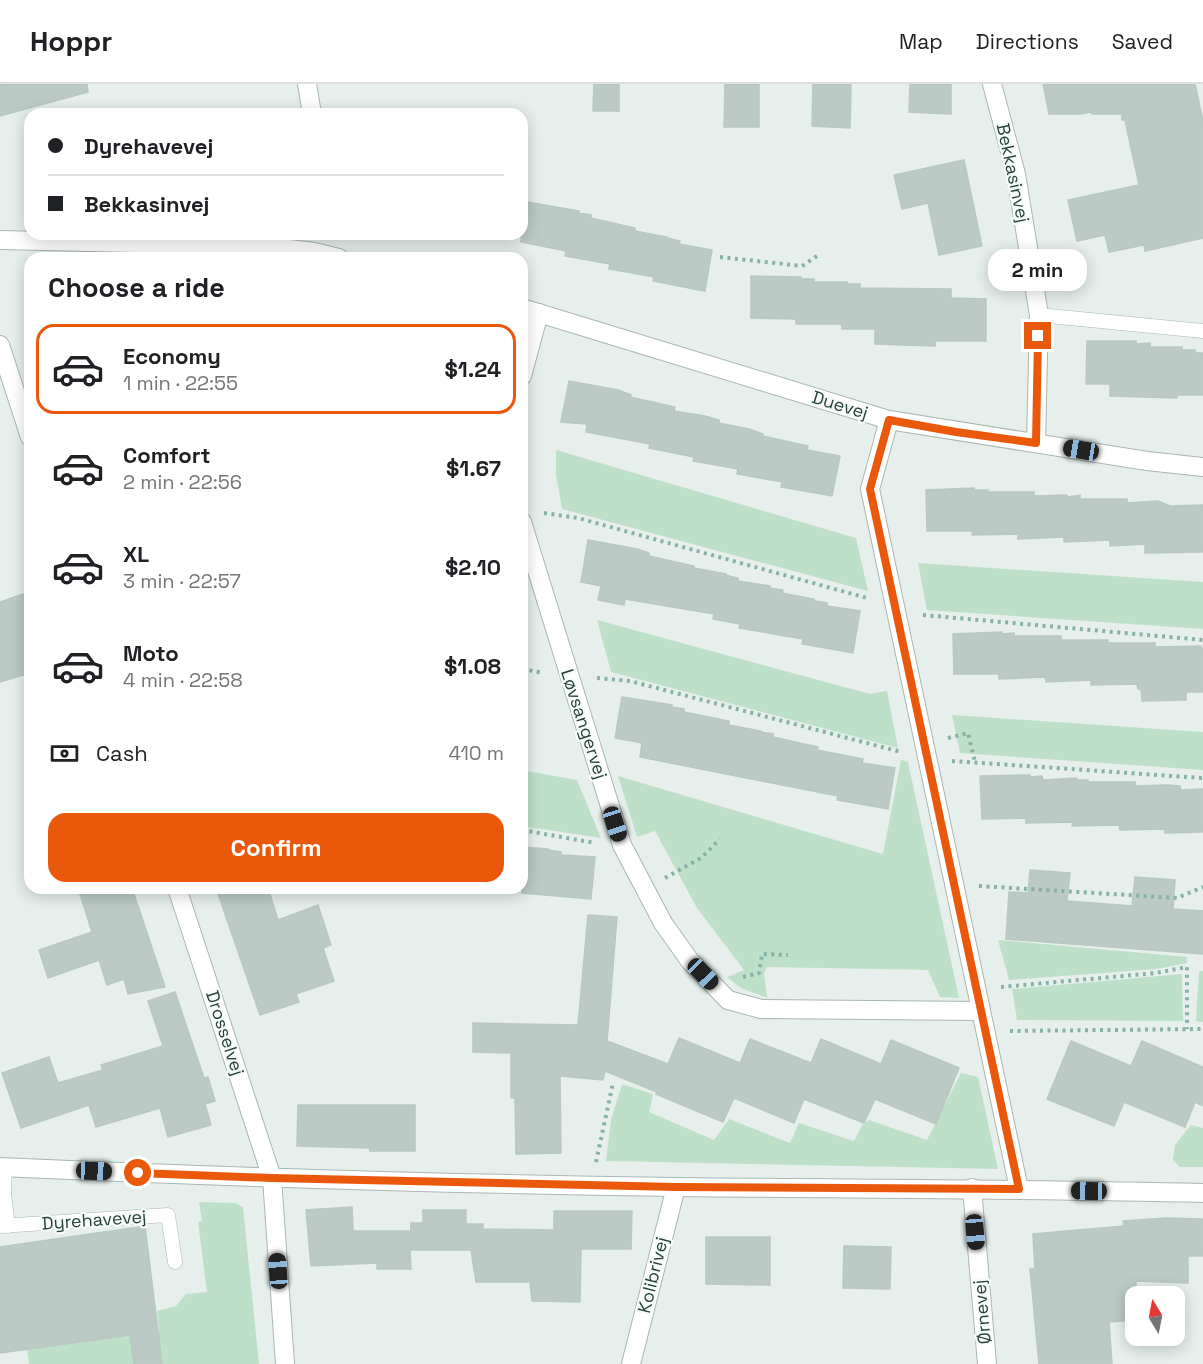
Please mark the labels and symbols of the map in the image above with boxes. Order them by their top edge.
street label: Bekkasinvej [992,121,1035,225]
callout: 2 min [988,249,1088,291]
route end [1024,322,1051,349]
street label: Duevej [809,385,871,424]
car [1062,438,1100,462]
street label: Løvsangervej [556,666,613,782]
car [601,804,629,844]
car [684,955,722,993]
street label: Drosselvej [201,987,250,1078]
route start [124,1159,151,1186]
car [76,1161,112,1181]
car [1071,1182,1107,1200]
street label: Dyrehavevej [41,1204,147,1235]
car [964,1213,986,1251]
street label: Kolibrivej [632,1234,673,1315]
car [268,1252,288,1290]
street label: Ørnevej [967,1279,996,1345]
north arrow [1125,1286,1185,1346]

